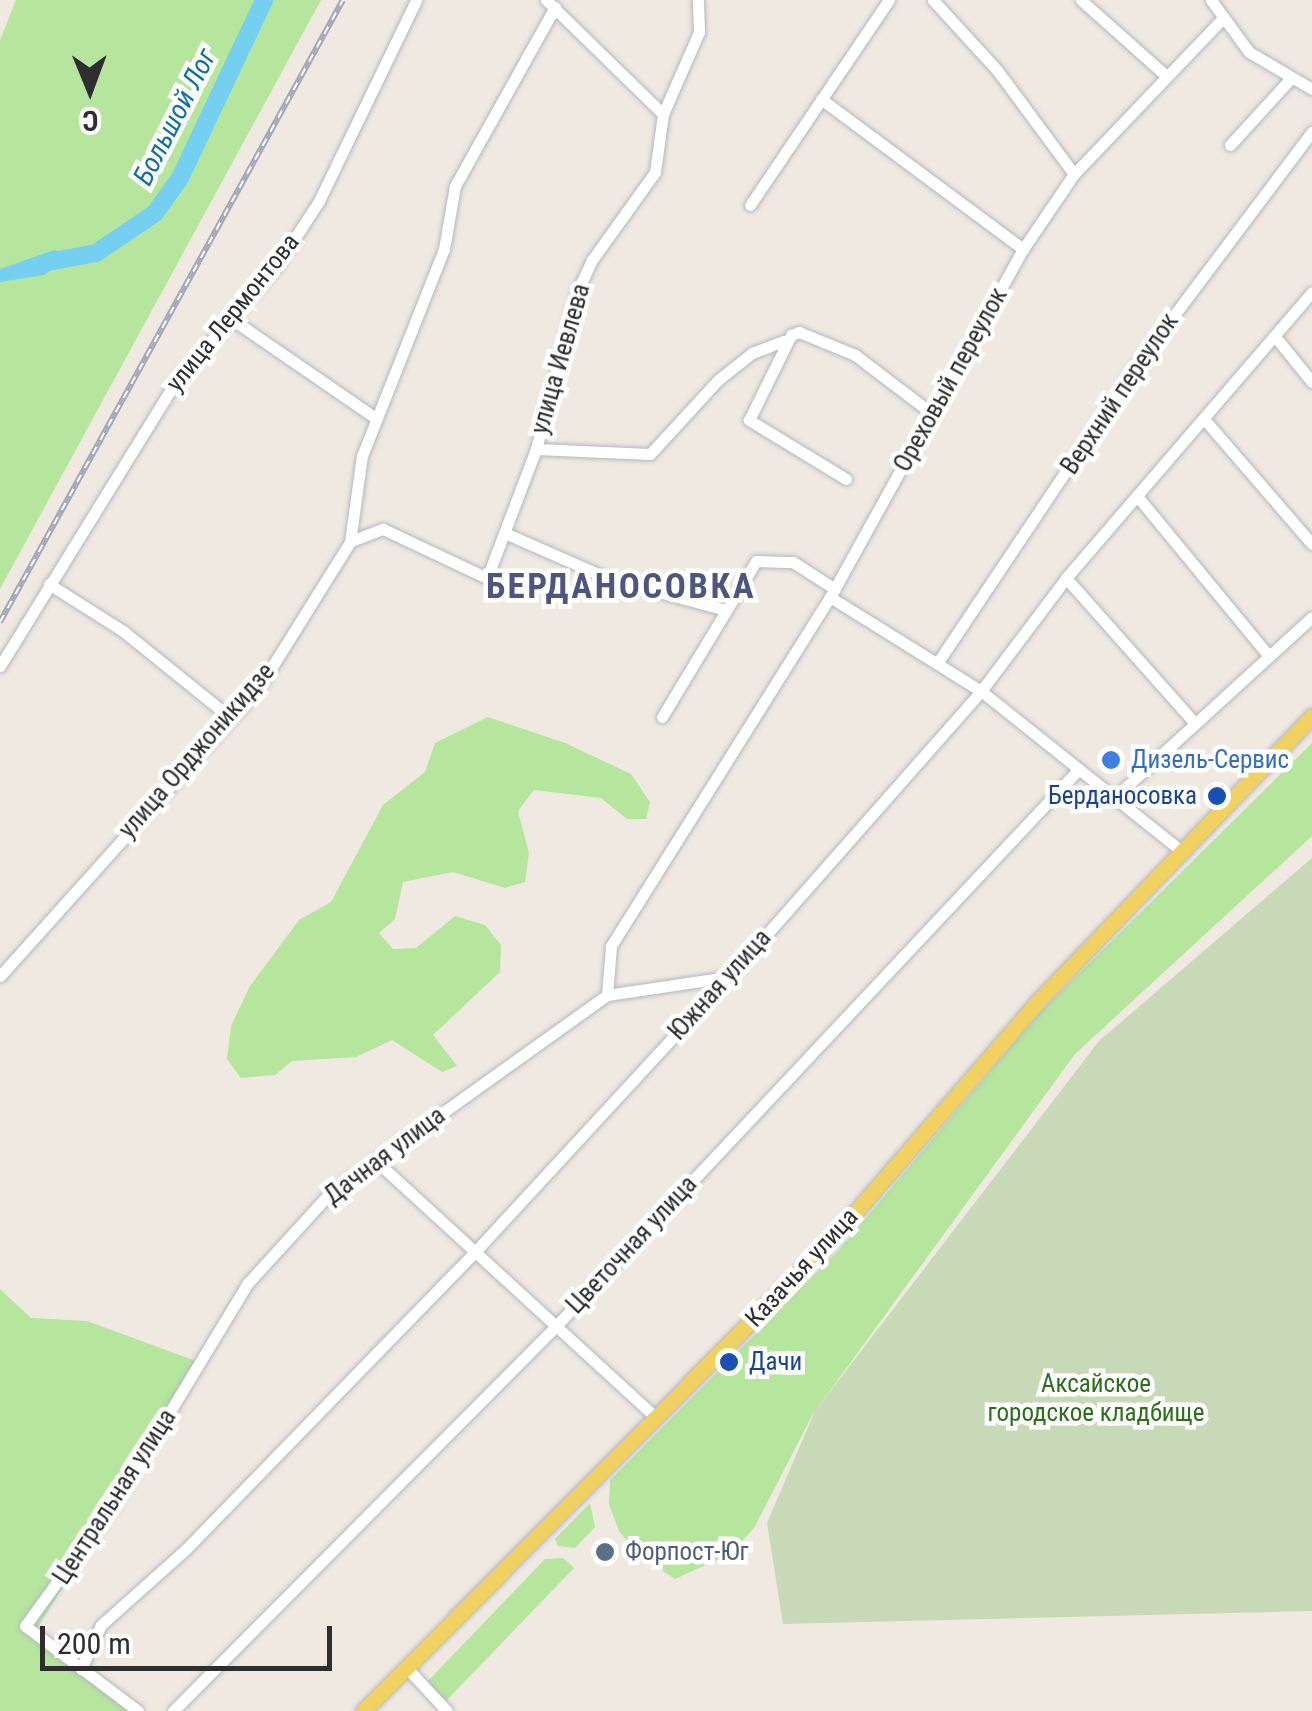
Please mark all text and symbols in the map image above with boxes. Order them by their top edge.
north arrow [40,40,140,140]
water label: Большой Лог [126,43,224,191]
text: С [82,104,99,137]
street label: улица Лермонтова [160,228,306,398]
street label: улица Иевлева [525,280,597,438]
street label: Ореховый переулок [888,283,1014,477]
street label: Верхний переулок [1055,308,1185,480]
district label: БЕРДАНОСОВКА [486,566,756,608]
street label: улица Орджоникидзе [113,657,281,845]
place label: Дизель-Сервис [1131,745,1289,775]
marker: Дизель-Сервис [1100,749,1122,771]
place label: Берданосовка [1048,781,1197,811]
marker: Берданосовка [1206,785,1228,807]
street label: Южная улица [662,923,778,1047]
street label: Дачная улица [319,1101,451,1211]
street label: Цветочная улица [560,1170,704,1320]
street label: Казачья улица [739,1202,865,1334]
place label: Дачи [749,1347,802,1377]
marker: Дачи [718,1351,740,1373]
park label: Аксайское городское кладбище [987,1370,1205,1429]
street label: Центральная улица [47,1404,183,1590]
place label: Форпост-Юг [625,1537,749,1567]
marker: Форпост-Юг [594,1541,616,1563]
scale bar [45,1606,338,1668]
text: 200 m [57,1626,131,1661]

